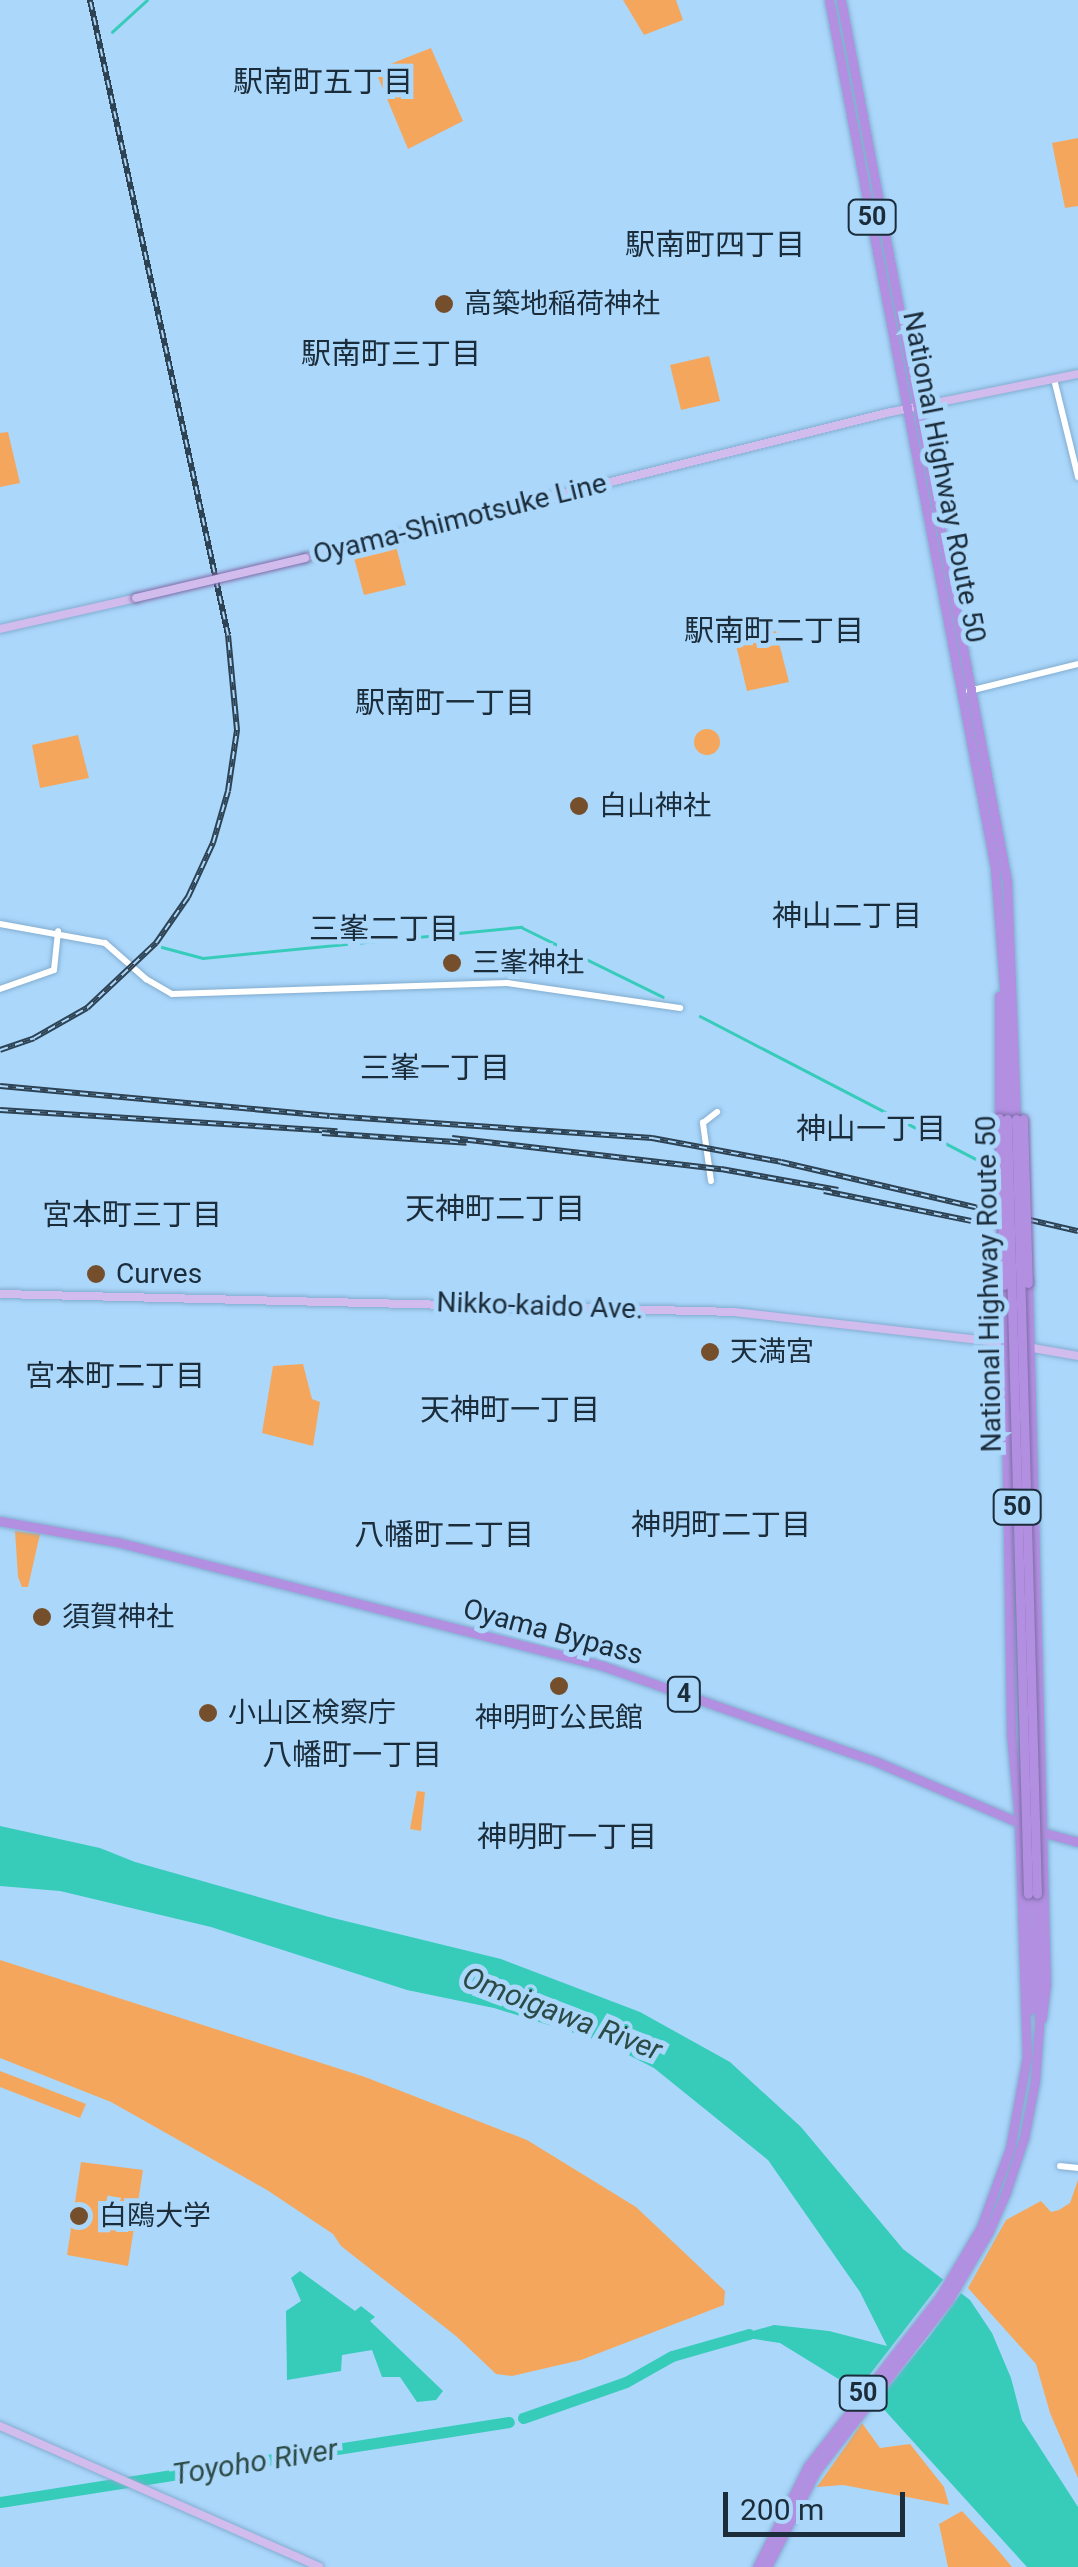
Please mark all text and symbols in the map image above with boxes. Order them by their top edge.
district label: 駅南町五丁目 [233,64,413,100]
road number: 50 [847,197,897,237]
district label: 駅南町四丁目 [625,227,805,263]
place label: 高築地稲荷神社 [464,287,660,321]
marker: 高築地稲荷神社 [433,293,455,315]
street label: National Highway Route 50 [895,308,993,646]
district label: 駅南町三丁目 [301,336,481,372]
street label: Oyama-Shimotsuke Line [310,466,610,572]
district label: 駅南町二丁目 [684,613,864,649]
district label: 駅南町一丁目 [355,685,535,721]
place label: 白山神社 [599,789,711,823]
marker: 白山神社 [568,795,590,817]
district label: 神山二丁目 [772,898,922,934]
district label: 三峯二丁目 [309,911,459,947]
place label: 三峯神社 [472,946,584,980]
marker: 三峯神社 [441,952,463,974]
district label: 三峯一丁目 [360,1050,510,1086]
district label: 神山一丁目 [796,1111,946,1147]
street label: National Highway Route 50 [969,1115,1009,1453]
district label: 天神町二丁目 [405,1191,585,1227]
district label: 宮本町三丁目 [42,1197,222,1233]
place label: Curves [116,1257,202,1291]
marker: Curves [85,1263,107,1285]
street label: Nikko-kaido Ave. [436,1286,644,1326]
place label: 天満宮 [730,1335,814,1369]
marker: 天満宮 [699,1341,721,1363]
district label: 宮本町二丁目 [25,1358,205,1394]
district label: 天神町一丁目 [420,1392,600,1428]
road number: 50 [992,1487,1042,1527]
district label: 神明町二丁目 [631,1507,811,1543]
district label: 八幡町二丁目 [354,1517,534,1553]
street label: Oyama Bypass [459,1592,647,1672]
place label: 須賀神社 [62,1600,174,1634]
marker: 須賀神社 [31,1606,53,1628]
road number: 4 [666,1674,702,1714]
marker: 神明町公民館 [548,1675,570,1697]
place label: 小山区検察庁 [228,1696,396,1730]
place label: 神明町公民館 [475,1701,643,1735]
marker: 小山区検察庁 [197,1702,219,1724]
district label: 八幡町一丁目 [262,1737,442,1773]
district label: 神明町一丁目 [477,1819,657,1855]
water label: Omoigawa River [457,1959,667,2069]
place label: 白鴎大学 [99,2199,211,2233]
marker: 白鴎大学 [68,2205,90,2227]
road number: 50 [838,2373,888,2413]
water label: Toyoho River [170,2431,340,2493]
scale bar [728,2472,910,2534]
text: 200 m [740,2492,824,2527]

